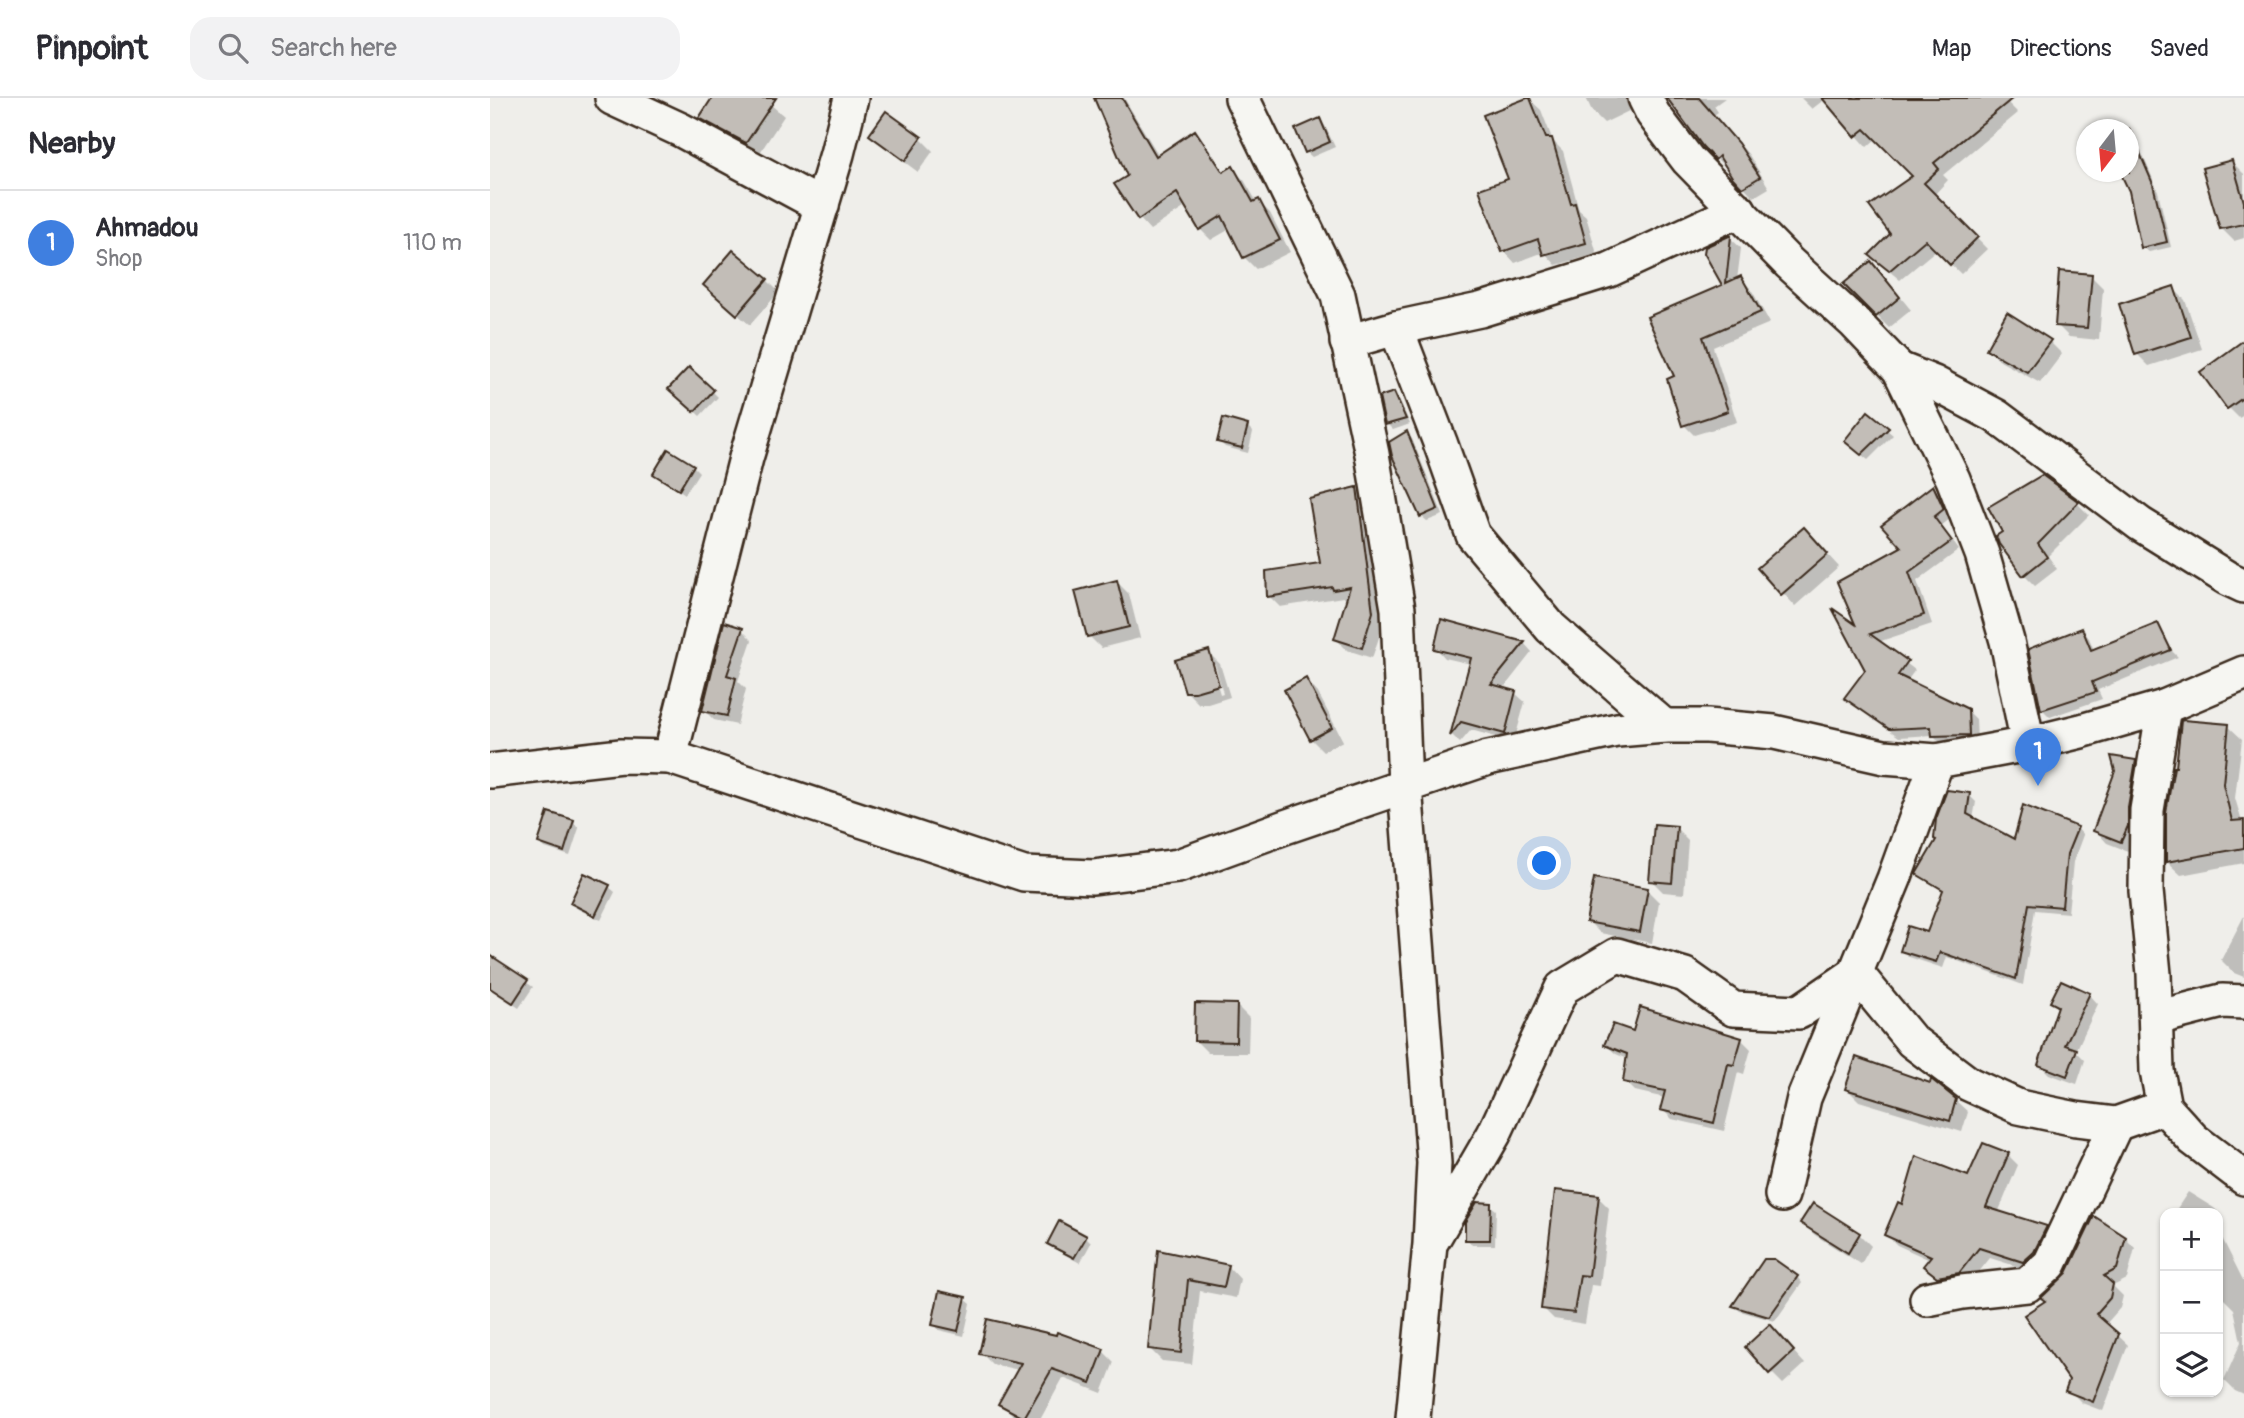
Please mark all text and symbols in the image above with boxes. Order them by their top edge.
search box [190,17,680,80]
text: Pinpoint [35,28,148,69]
icon: search [214,29,252,67]
text: Search here [270,32,397,64]
text: Map [1932,34,1972,63]
text: Directions [2010,34,2111,63]
text: Saved [2149,34,2209,63]
north arrow [2076,119,2139,182]
text: Nearby [28,125,115,162]
text: Ahmadou [95,212,199,244]
text: 1 [47,228,56,257]
text: 110 m [403,228,462,257]
text: Shop [95,244,143,273]
pin: 1 [2015,728,2061,786]
your location [1527,846,1561,880]
map controls [2160,1208,2223,1397]
button: + [2160,1208,2223,1271]
button: − [2160,1271,2223,1334]
button: layers [2160,1334,2223,1397]

